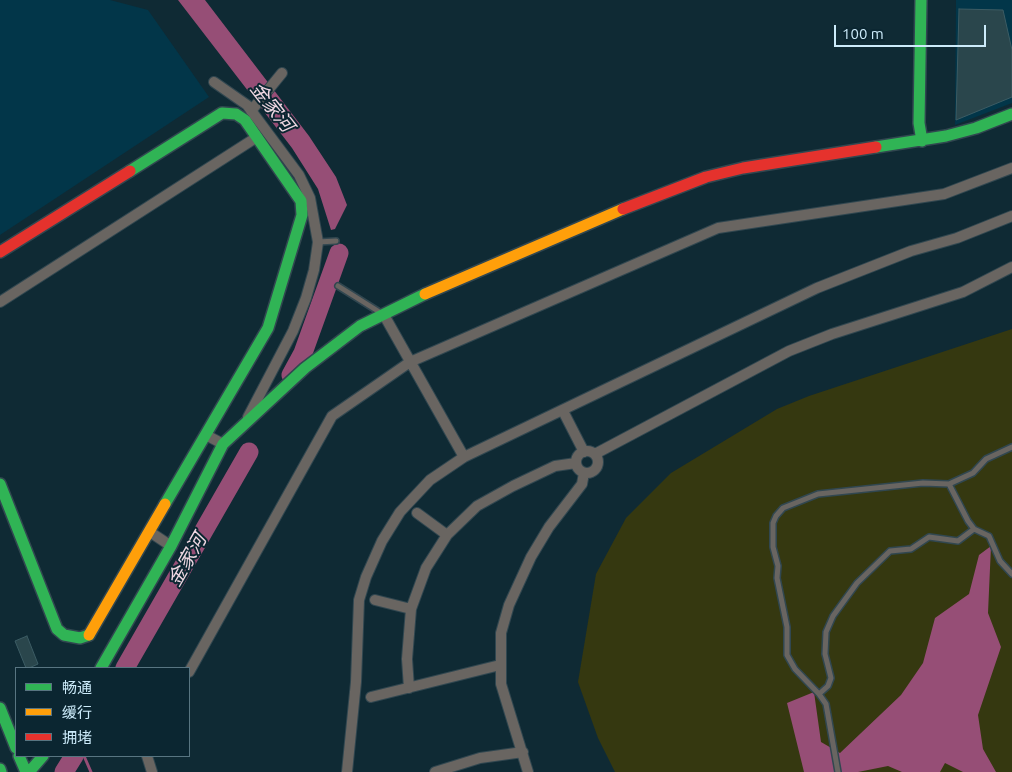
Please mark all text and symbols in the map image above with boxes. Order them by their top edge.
scale bar [837,15,990,47]
text: 100 m [842,25,884,42]
water label: 金家河 [245,78,299,136]
water label: 金家河 [163,530,211,590]
legend [15,667,190,757]
text: 畅通 [62,679,92,696]
text: 缓行 [62,704,92,721]
text: 拥堵 [62,729,92,746]

